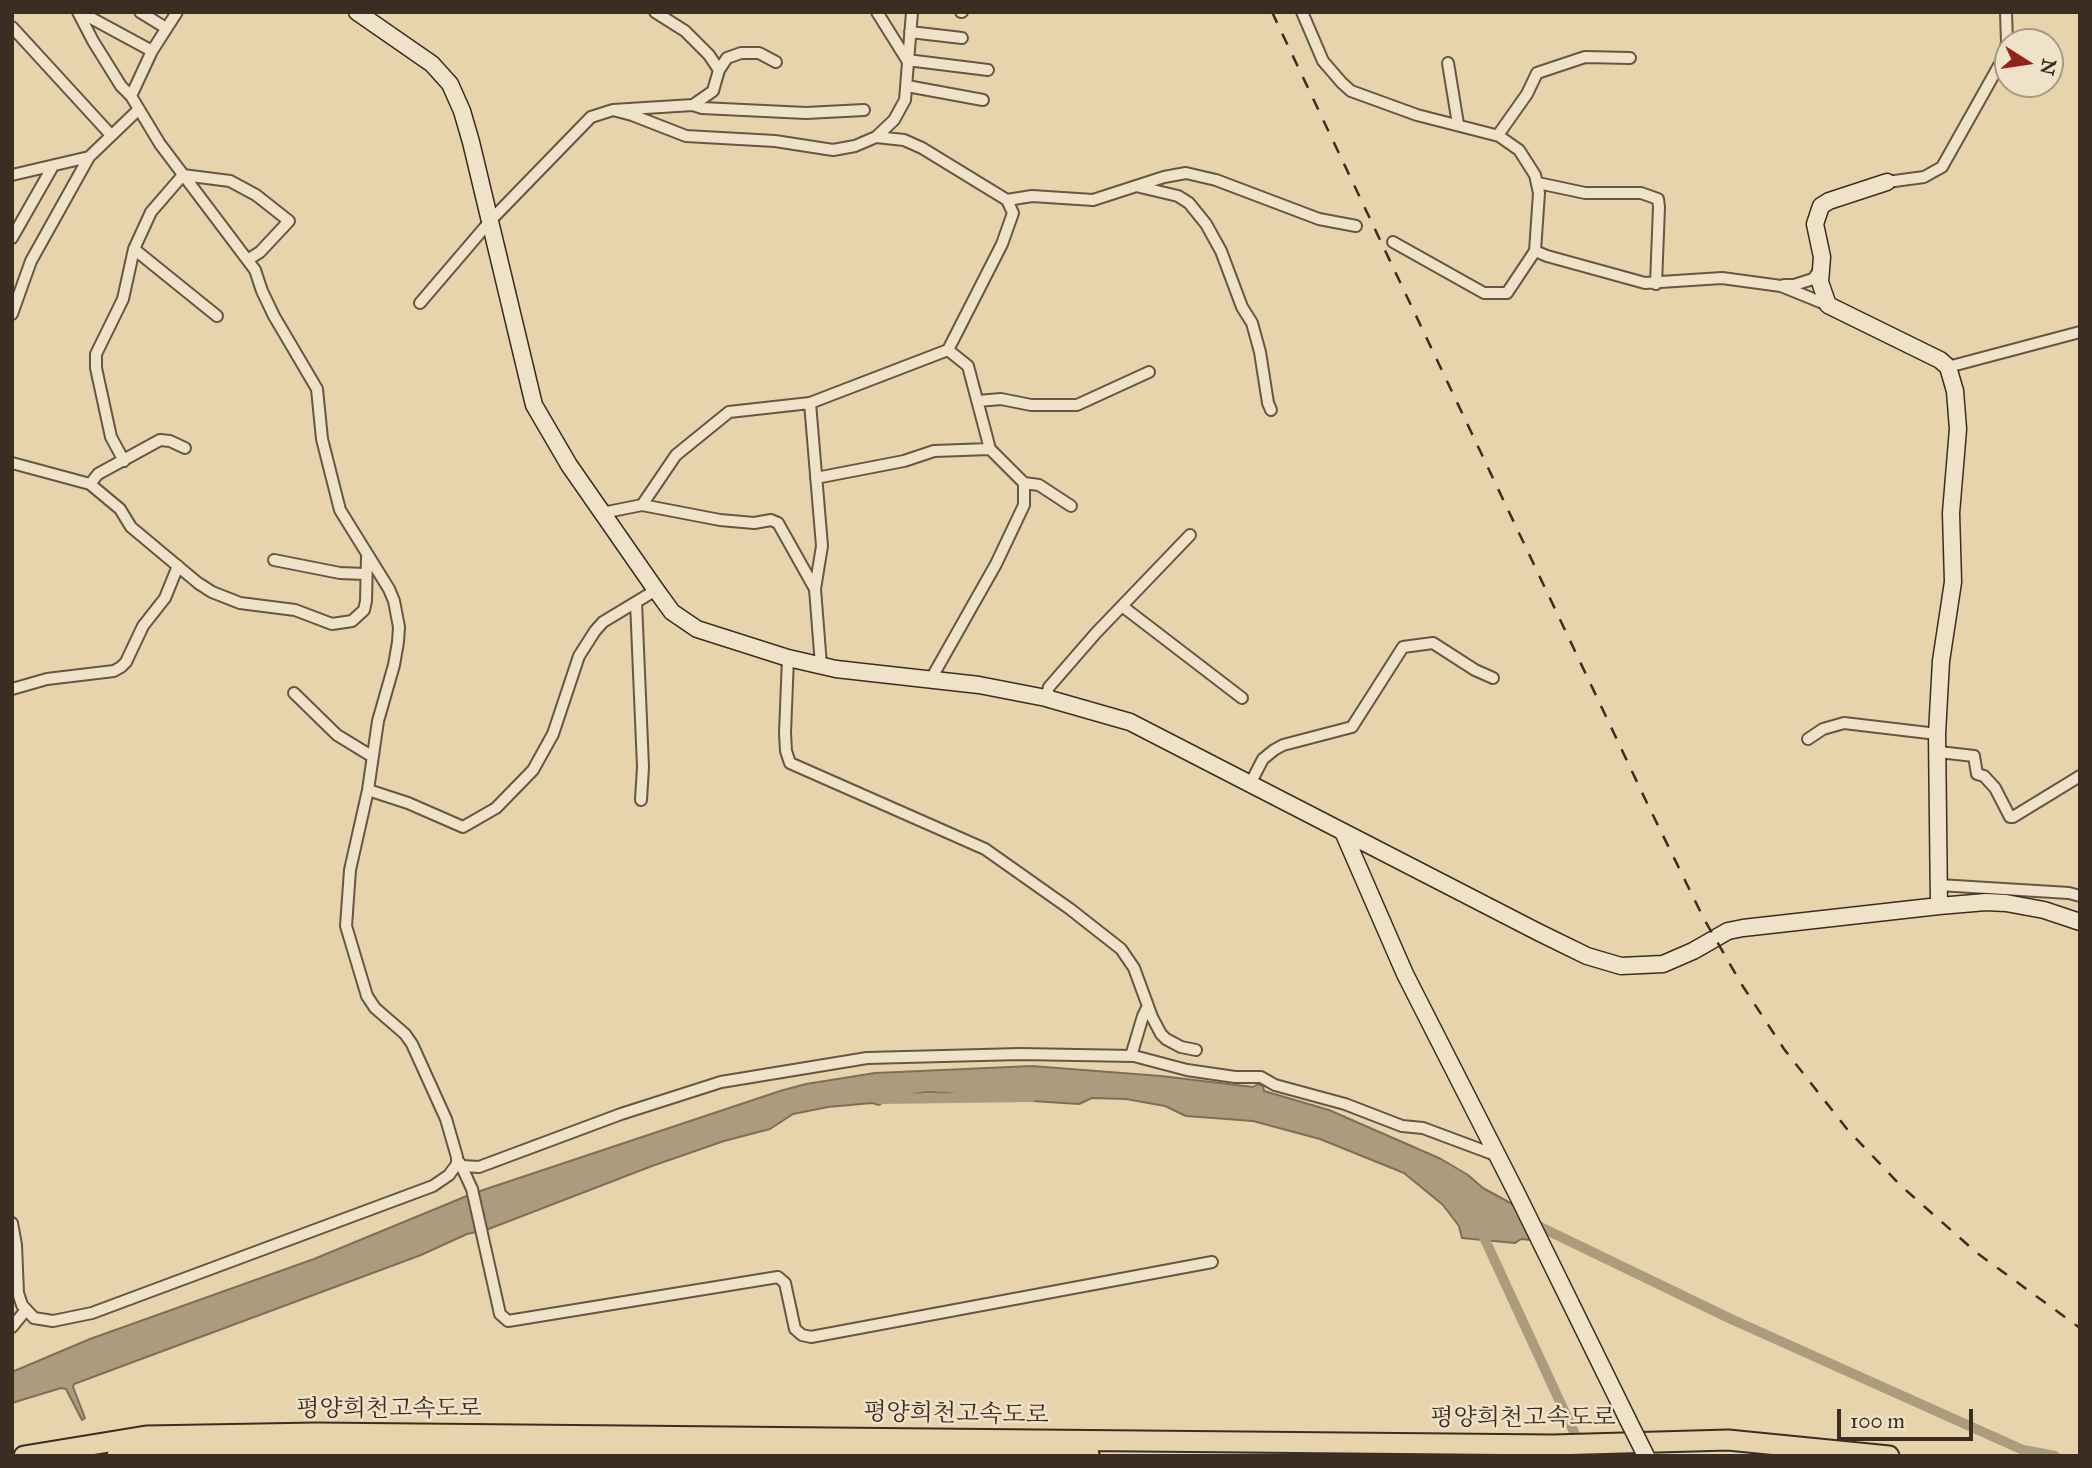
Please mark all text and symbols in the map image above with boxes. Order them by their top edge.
north arrow [1994,28,2064,98]
text: N [2035,57,2061,77]
scale bar [1840,1394,1976,1438]
street label: 평양희천고속도로 [296,1396,482,1424]
street label: 평양희천고속도로 [863,1399,1049,1431]
street label: 평양희천고속도로 [1430,1405,1616,1433]
text: 100 m [1850,1408,1905,1434]

